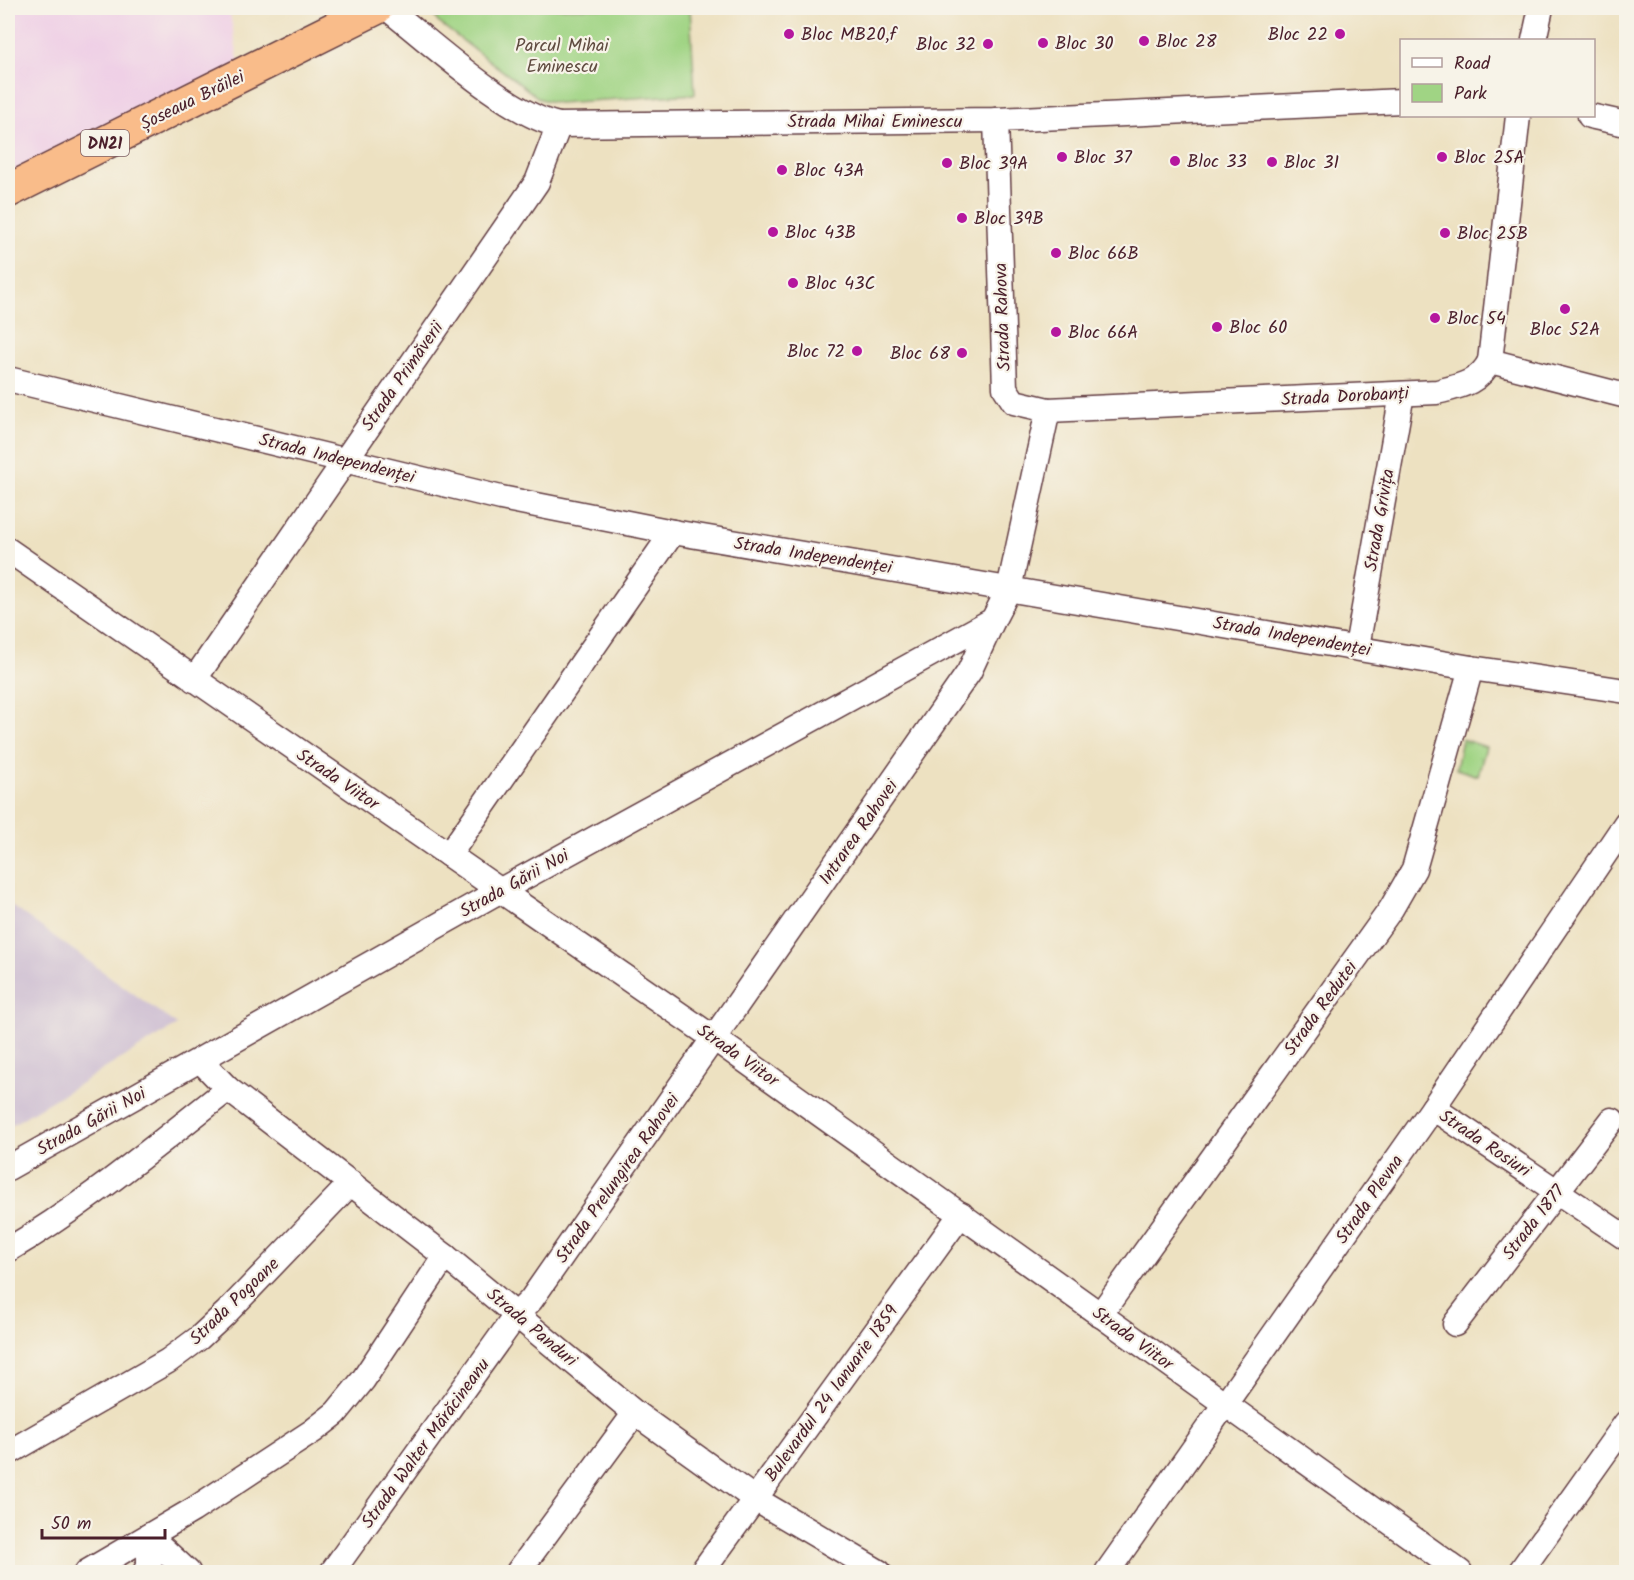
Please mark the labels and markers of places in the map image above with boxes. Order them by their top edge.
place label: Bloc MB20,f [801,21,898,50]
place label: Bloc 22 [1268,21,1328,50]
marker: Bloc MB20,f [782,27,796,41]
marker: Bloc 22 [1333,27,1347,41]
place label: Bloc 28 [1156,28,1217,57]
place label: Bloc 30 [1055,30,1114,59]
place label: Bloc 32 [916,31,976,60]
marker: Bloc 28 [1137,34,1151,48]
marker: Bloc 30 [1036,36,1050,50]
marker: Bloc 32 [981,37,995,51]
place label: Bloc 37 [1074,144,1133,173]
place label: Bloc 25A [1454,144,1524,173]
place label: Bloc 33 [1187,148,1247,177]
place label: Bloc 31 [1284,149,1339,178]
place label: Bloc 39A [959,150,1028,179]
marker: Bloc 37 [1055,150,1069,164]
marker: Bloc 25A [1435,150,1449,164]
marker: Bloc 33 [1168,154,1182,168]
marker: Bloc 31 [1265,155,1279,169]
marker: Bloc 39A [940,156,954,170]
place label: Bloc 43A [794,157,864,186]
marker: Bloc 43A [775,163,789,177]
place label: Bloc 39B [974,205,1044,234]
marker: Bloc 39B [955,211,969,225]
place label: Bloc 43B [785,219,856,248]
place label: Bloc 25B [1457,220,1528,249]
marker: Bloc 43B [766,225,780,239]
marker: Bloc 25B [1438,226,1452,240]
place label: Bloc 66B [1068,240,1139,269]
marker: Bloc 66B [1049,246,1063,260]
place label: Bloc 43C [805,270,875,299]
marker: Bloc 43C [786,276,800,290]
marker: Bloc 52A [1558,302,1572,316]
place label: Bloc 54 [1447,305,1506,334]
marker: Bloc 54 [1428,311,1442,325]
place label: Bloc 60 [1229,314,1287,343]
place label: Bloc 52A [1530,316,1600,345]
place label: Bloc 66A [1068,319,1138,348]
marker: Bloc 60 [1210,320,1224,334]
marker: Bloc 66A [1049,325,1063,339]
place label: Bloc 72 [787,338,845,367]
place label: Bloc 68 [890,340,950,369]
marker: Bloc 72 [850,344,864,358]
marker: Bloc 68 [955,346,969,360]

